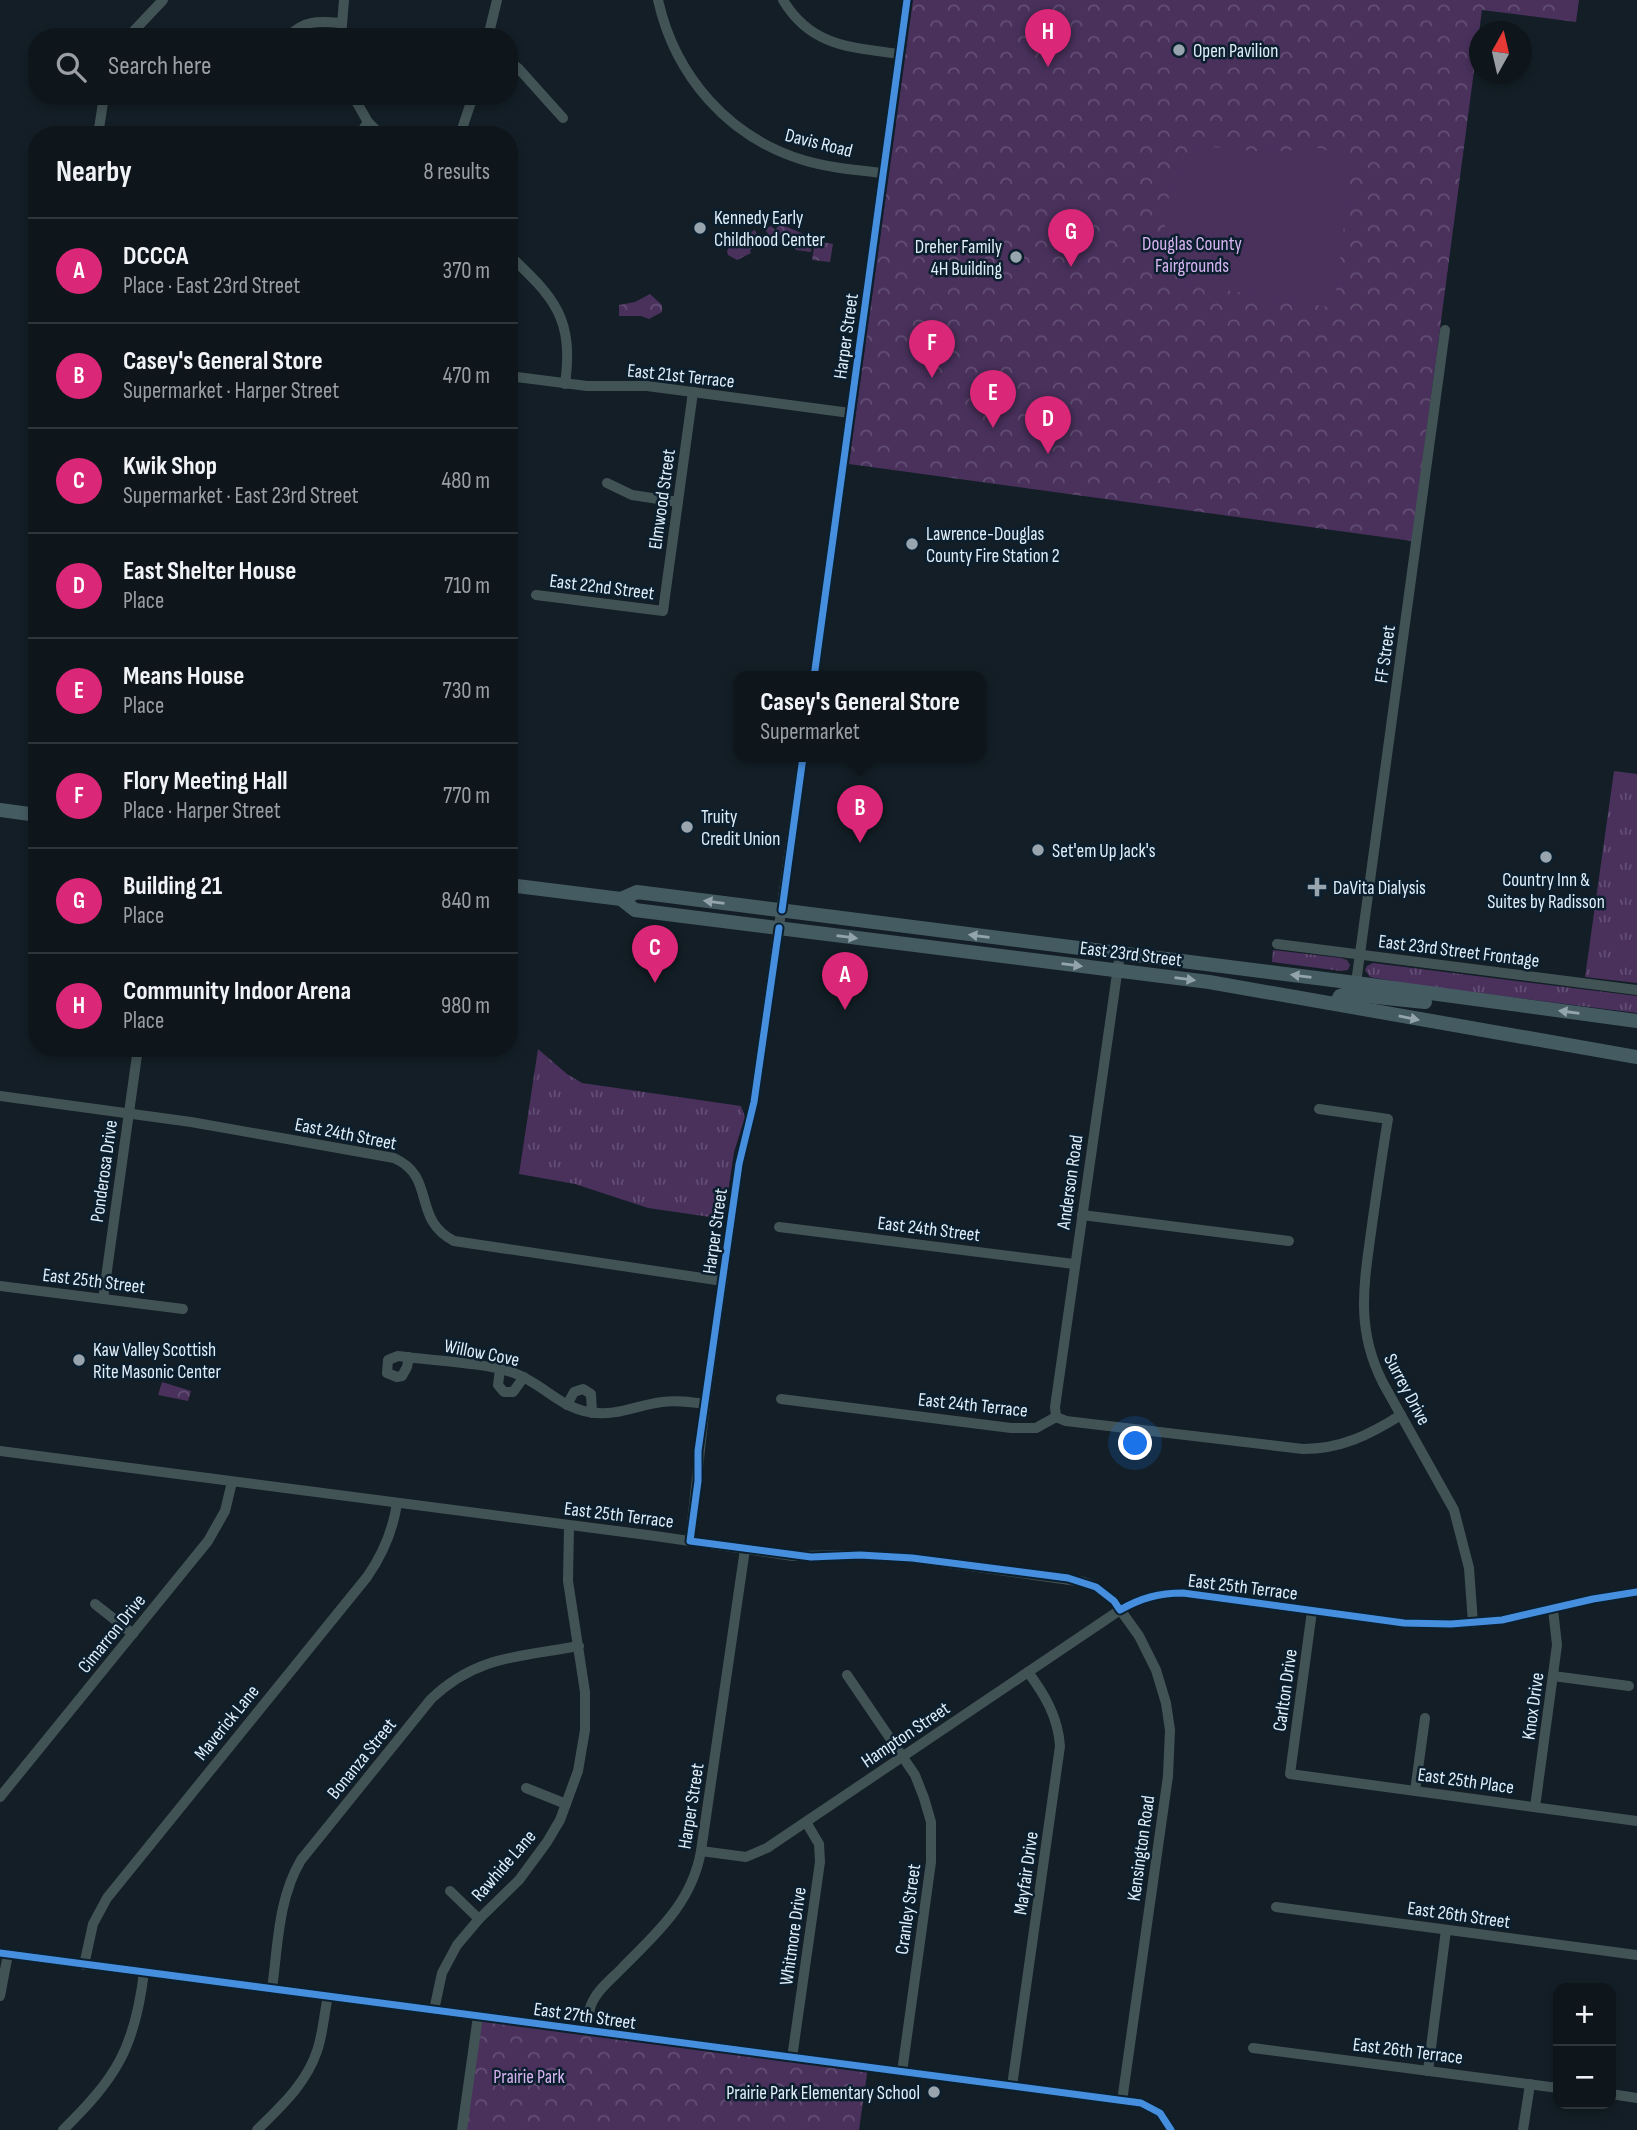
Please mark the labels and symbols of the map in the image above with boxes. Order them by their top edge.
pin: H [1025,9,1071,67]
north arrow [1469,21,1532,84]
place label: Open Pavilion [1193,40,1278,63]
marker: Open Pavilion [1171,42,1187,58]
street label: Davis Road [782,124,855,163]
place label: Kennedy Early Childhood Center [714,207,825,252]
pin: G [1048,209,1094,267]
marker: Kennedy Early Childhood Center [692,220,708,236]
park label: Douglas County Fairgrounds [1142,233,1243,278]
place label: Dreher Family 4H Building [915,236,1003,281]
marker: Dreher Family 4H Building [1008,249,1024,265]
street label: Harper Street [829,292,864,381]
pin: F [909,320,955,378]
street label: East 21st Terrace [626,359,736,394]
pin: E [970,370,1016,428]
pin: D [1025,396,1071,454]
street label: Elmwood Street [644,447,681,551]
place label: Lawrence-Douglas County Fire Station 2 [926,523,1060,568]
marker: Lawrence-Douglas County Fire Station 2 [904,536,920,552]
street label: East 22nd Street [548,570,656,605]
street label: FF Street [1370,624,1401,685]
pin: B [837,785,883,843]
place label: Truity Credit Union [701,806,780,851]
marker: Truity Credit Union [679,819,695,835]
place label: Set'em Up Jack's [1052,840,1156,863]
marker: Set'em Up Jack's [1030,842,1046,858]
marker: Country Inn & Suites by Radisson [1538,849,1554,865]
place label: Country Inn & Suites by Radisson [1487,869,1605,914]
marker: DaVita Dialysis [1307,877,1327,897]
place label: DaVita Dialysis [1333,877,1426,900]
one-way arrow [703,896,725,907]
pin: C [632,925,678,983]
one-way arrow [968,930,990,941]
street label: East 23rd Street Frontage [1377,930,1541,973]
one-way arrow [836,931,858,942]
street label: East 23rd Street [1079,937,1183,972]
pin: A [822,952,868,1010]
one-way arrow [1062,960,1084,971]
one-way arrow [1290,971,1312,982]
one-way arrow [1174,974,1196,985]
one-way arrow [1558,1006,1580,1017]
one-way arrow [1398,1013,1420,1024]
street label: East 24th Street [293,1113,399,1156]
street label: Ponderosa Drive [86,1119,123,1224]
street label: Anderson Road [1052,1134,1088,1232]
street label: Harper Street [698,1187,733,1276]
street label: East 24th Street [876,1212,982,1247]
street label: East 25th Street [41,1264,147,1299]
street label: Willow Cove [442,1335,521,1372]
place label: Kaw Valley Scottish Rite Masonic Center [93,1339,221,1384]
street label: Surrey Drive [1378,1350,1435,1429]
marker: Kaw Valley Scottish Rite Masonic Center [71,1352,87,1368]
street label: East 24th Terrace [917,1388,1029,1423]
your location [1118,1426,1152,1460]
street label: East 25th Terrace [563,1497,675,1534]
street label: East 25th Terrace [1187,1569,1299,1606]
street label: Cimarron Drive [73,1590,151,1678]
street label: Carlton Drive [1268,1647,1303,1733]
street label: Knox Drive [1517,1671,1550,1741]
street label: Maverick Lane [190,1681,265,1765]
street label: Hampton Street [857,1697,955,1773]
street label: Bonanza Street [323,1714,402,1804]
street label: Harper Street [673,1762,710,1851]
street label: East 25th Place [1416,1763,1515,1800]
street label: Kensington Road [1123,1794,1160,1902]
street label: Rawhide Lane [467,1826,541,1906]
street label: Mayfair Drive [1009,1830,1044,1916]
street label: Cranley Street [891,1862,926,1956]
street label: Whitmore Drive [775,1886,812,1987]
street label: East 26th Street [1406,1897,1512,1934]
street label: East 27th Street [532,1998,638,2035]
street label: East 26th Terrace [1351,2033,1464,2070]
park label: Prairie Park [493,2066,565,2089]
place label: Prairie Park Elementary School [726,2082,920,2105]
marker: Prairie Park Elementary School [926,2084,942,2100]

